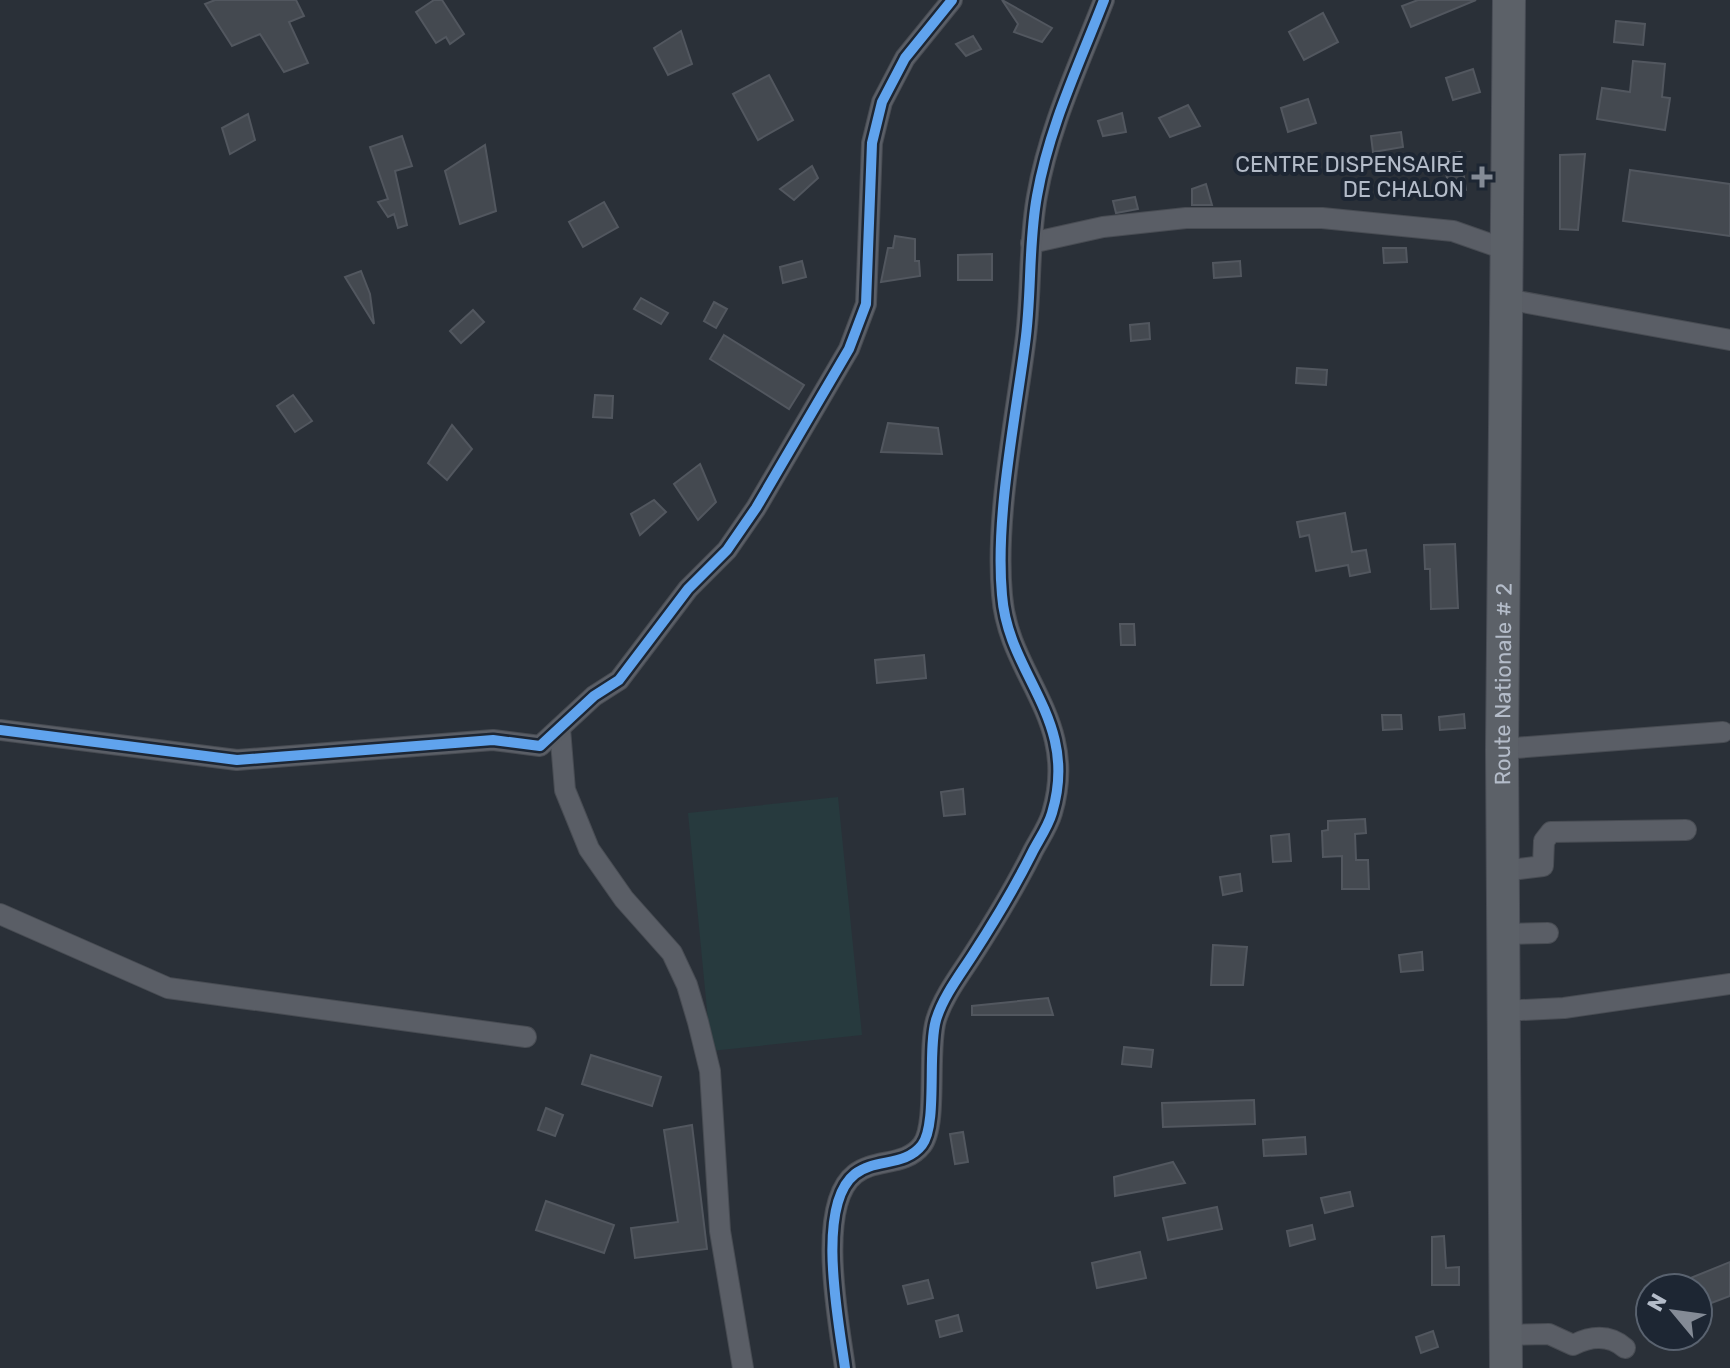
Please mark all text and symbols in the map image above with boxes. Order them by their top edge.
place label: CENTRE DISPENSAIRE DE CHALON [1235,151,1464,203]
marker: CENTRE DISPENSAIRE DE CHALON [1471,166,1493,188]
street label: Route Nationale # 2 [1489,583,1518,785]
north arrow [1634,1272,1714,1352]
text: N [1641,1289,1673,1316]

